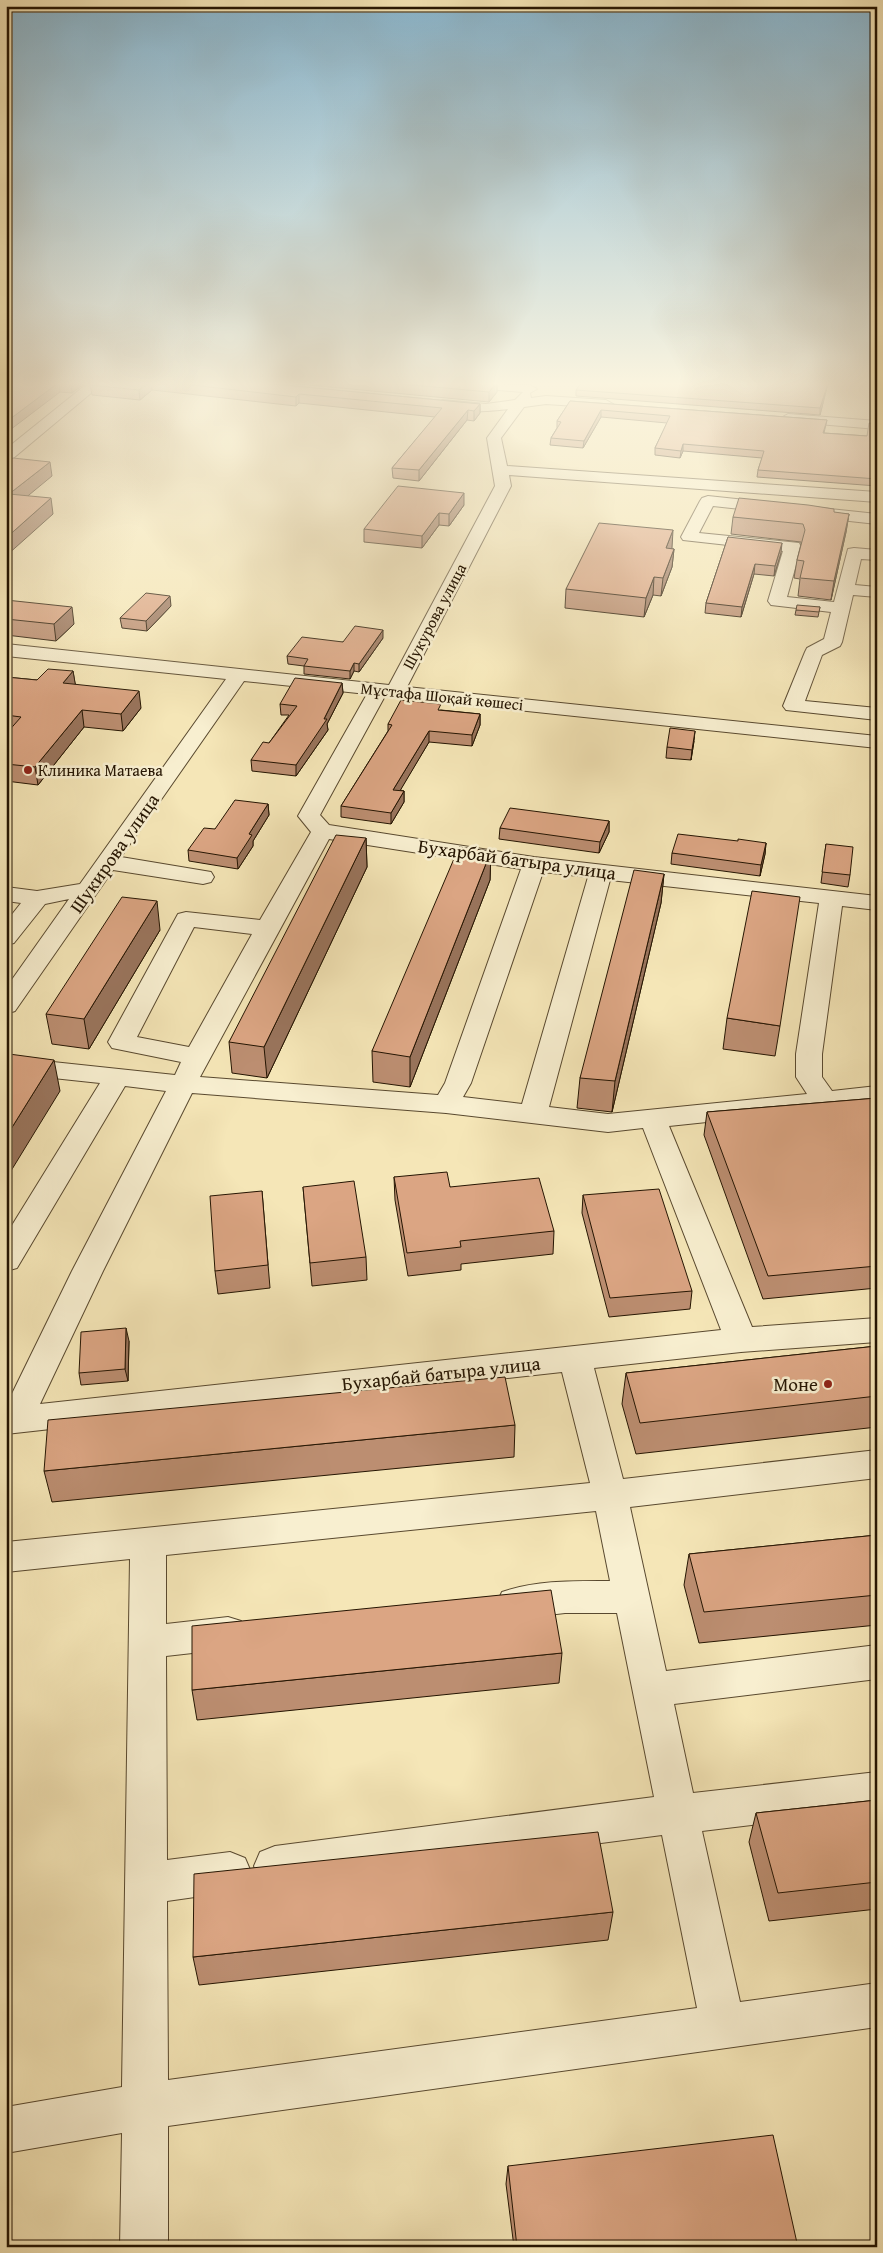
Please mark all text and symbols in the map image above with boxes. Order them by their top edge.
street label: Шукурова улица [396,558,472,673]
street label: Мұстафа Шоқай көшесі [359,676,525,717]
place label: Клиника Матаева [38,758,163,782]
marker: Клиника Матаева [22,764,34,776]
street label: Шукирова улица [62,787,166,919]
street label: Бухарбай батыра улица [416,831,618,887]
street label: Бухарбай батыра улица [340,1349,542,1397]
place label: Моне [773,1370,818,1398]
marker: Моне [822,1378,834,1390]

